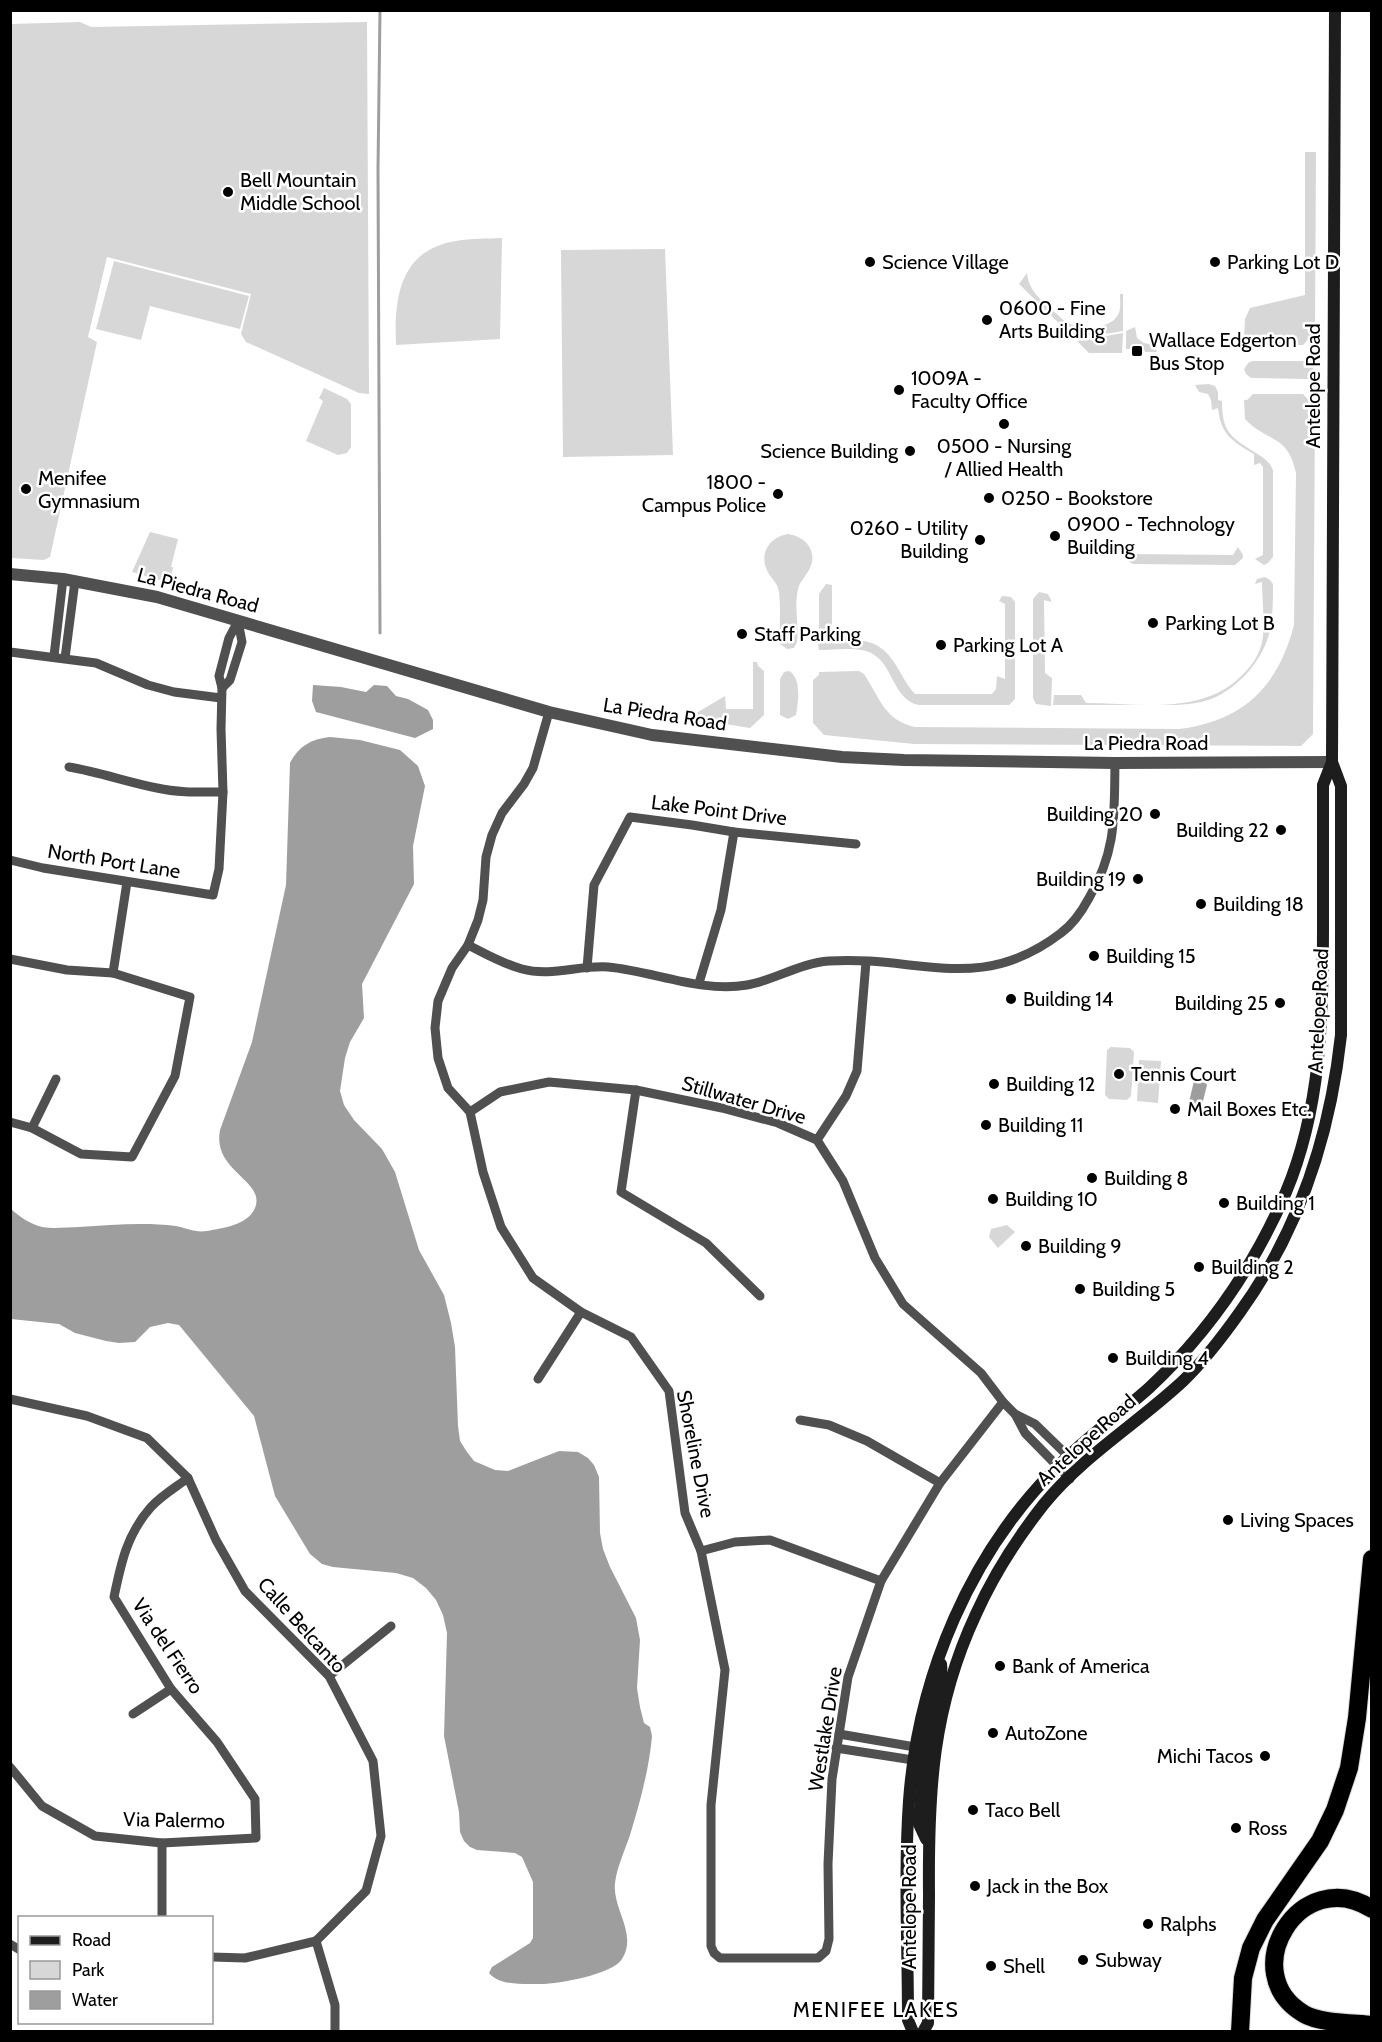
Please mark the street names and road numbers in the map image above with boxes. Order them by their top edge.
street label: Antelope Road [1301,323,1325,449]
street label: La Piedra Road [135,562,261,618]
street label: La Piedra Road [602,692,728,736]
street label: La Piedra Road [1084,731,1208,755]
street label: Lake Point Drive [650,790,788,830]
street label: North Port Lane [46,839,182,883]
street label: Antelope Road [1303,948,1333,1074]
street label: Stillwater Drive [679,1071,809,1129]
street label: Shoreline Drive [672,1388,720,1520]
street label: Antelope Road [1031,1389,1141,1491]
street label: Calle Belcanto [253,1572,351,1678]
street label: Via del Fierro [127,1594,209,1698]
street label: Westlake Drive [803,1665,847,1793]
street label: Via Palermo [123,1807,225,1833]
street label: Antelope Road [897,1844,921,1970]

